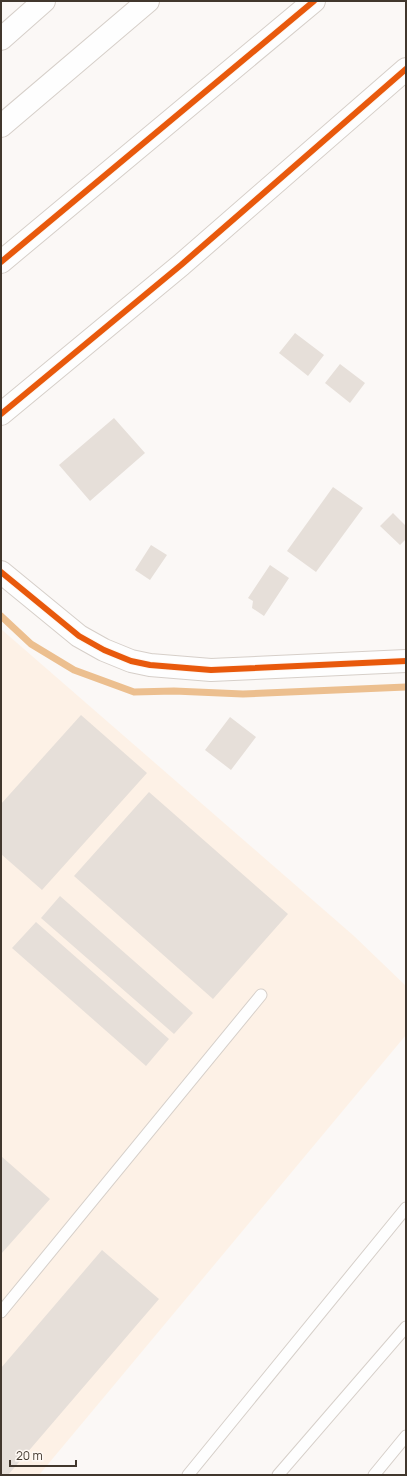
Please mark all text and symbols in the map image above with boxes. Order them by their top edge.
scale bar [10,1442,76,1468]
text: 20 m [16,1447,43,1464]

